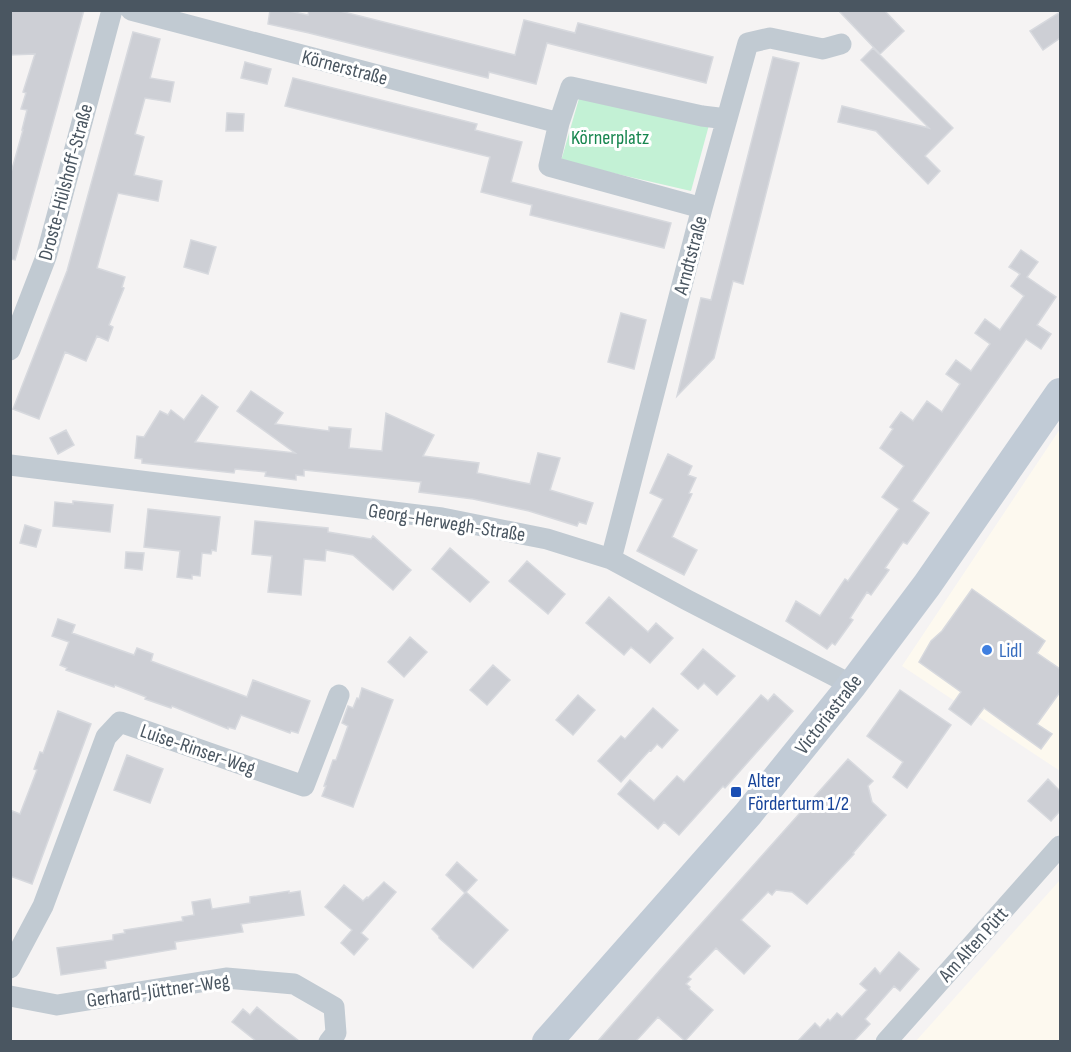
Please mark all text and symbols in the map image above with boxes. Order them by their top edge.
street label: Körnerstraße [299,45,390,91]
street label: Droste-Hülshoff-Straße [34,101,98,263]
park label: Körnerplatz [571,126,649,150]
street label: Arndtstraße [669,213,713,298]
street label: Georg-Herwegh-Straße [367,499,527,547]
place label: Lidl [999,639,1022,663]
marker: Lidl [980,643,994,657]
street label: Victoriastraße [790,670,867,759]
street label: Luise-Rinser-Weg [137,719,258,781]
place label: Alter Förderturm 1/2 [747,769,849,816]
marker: Alter Förderturm 1/2 [729,785,743,799]
street label: Am Alten Pütt [933,902,1014,988]
street label: Gerhard-Jüttner-Weg [85,969,231,1013]

